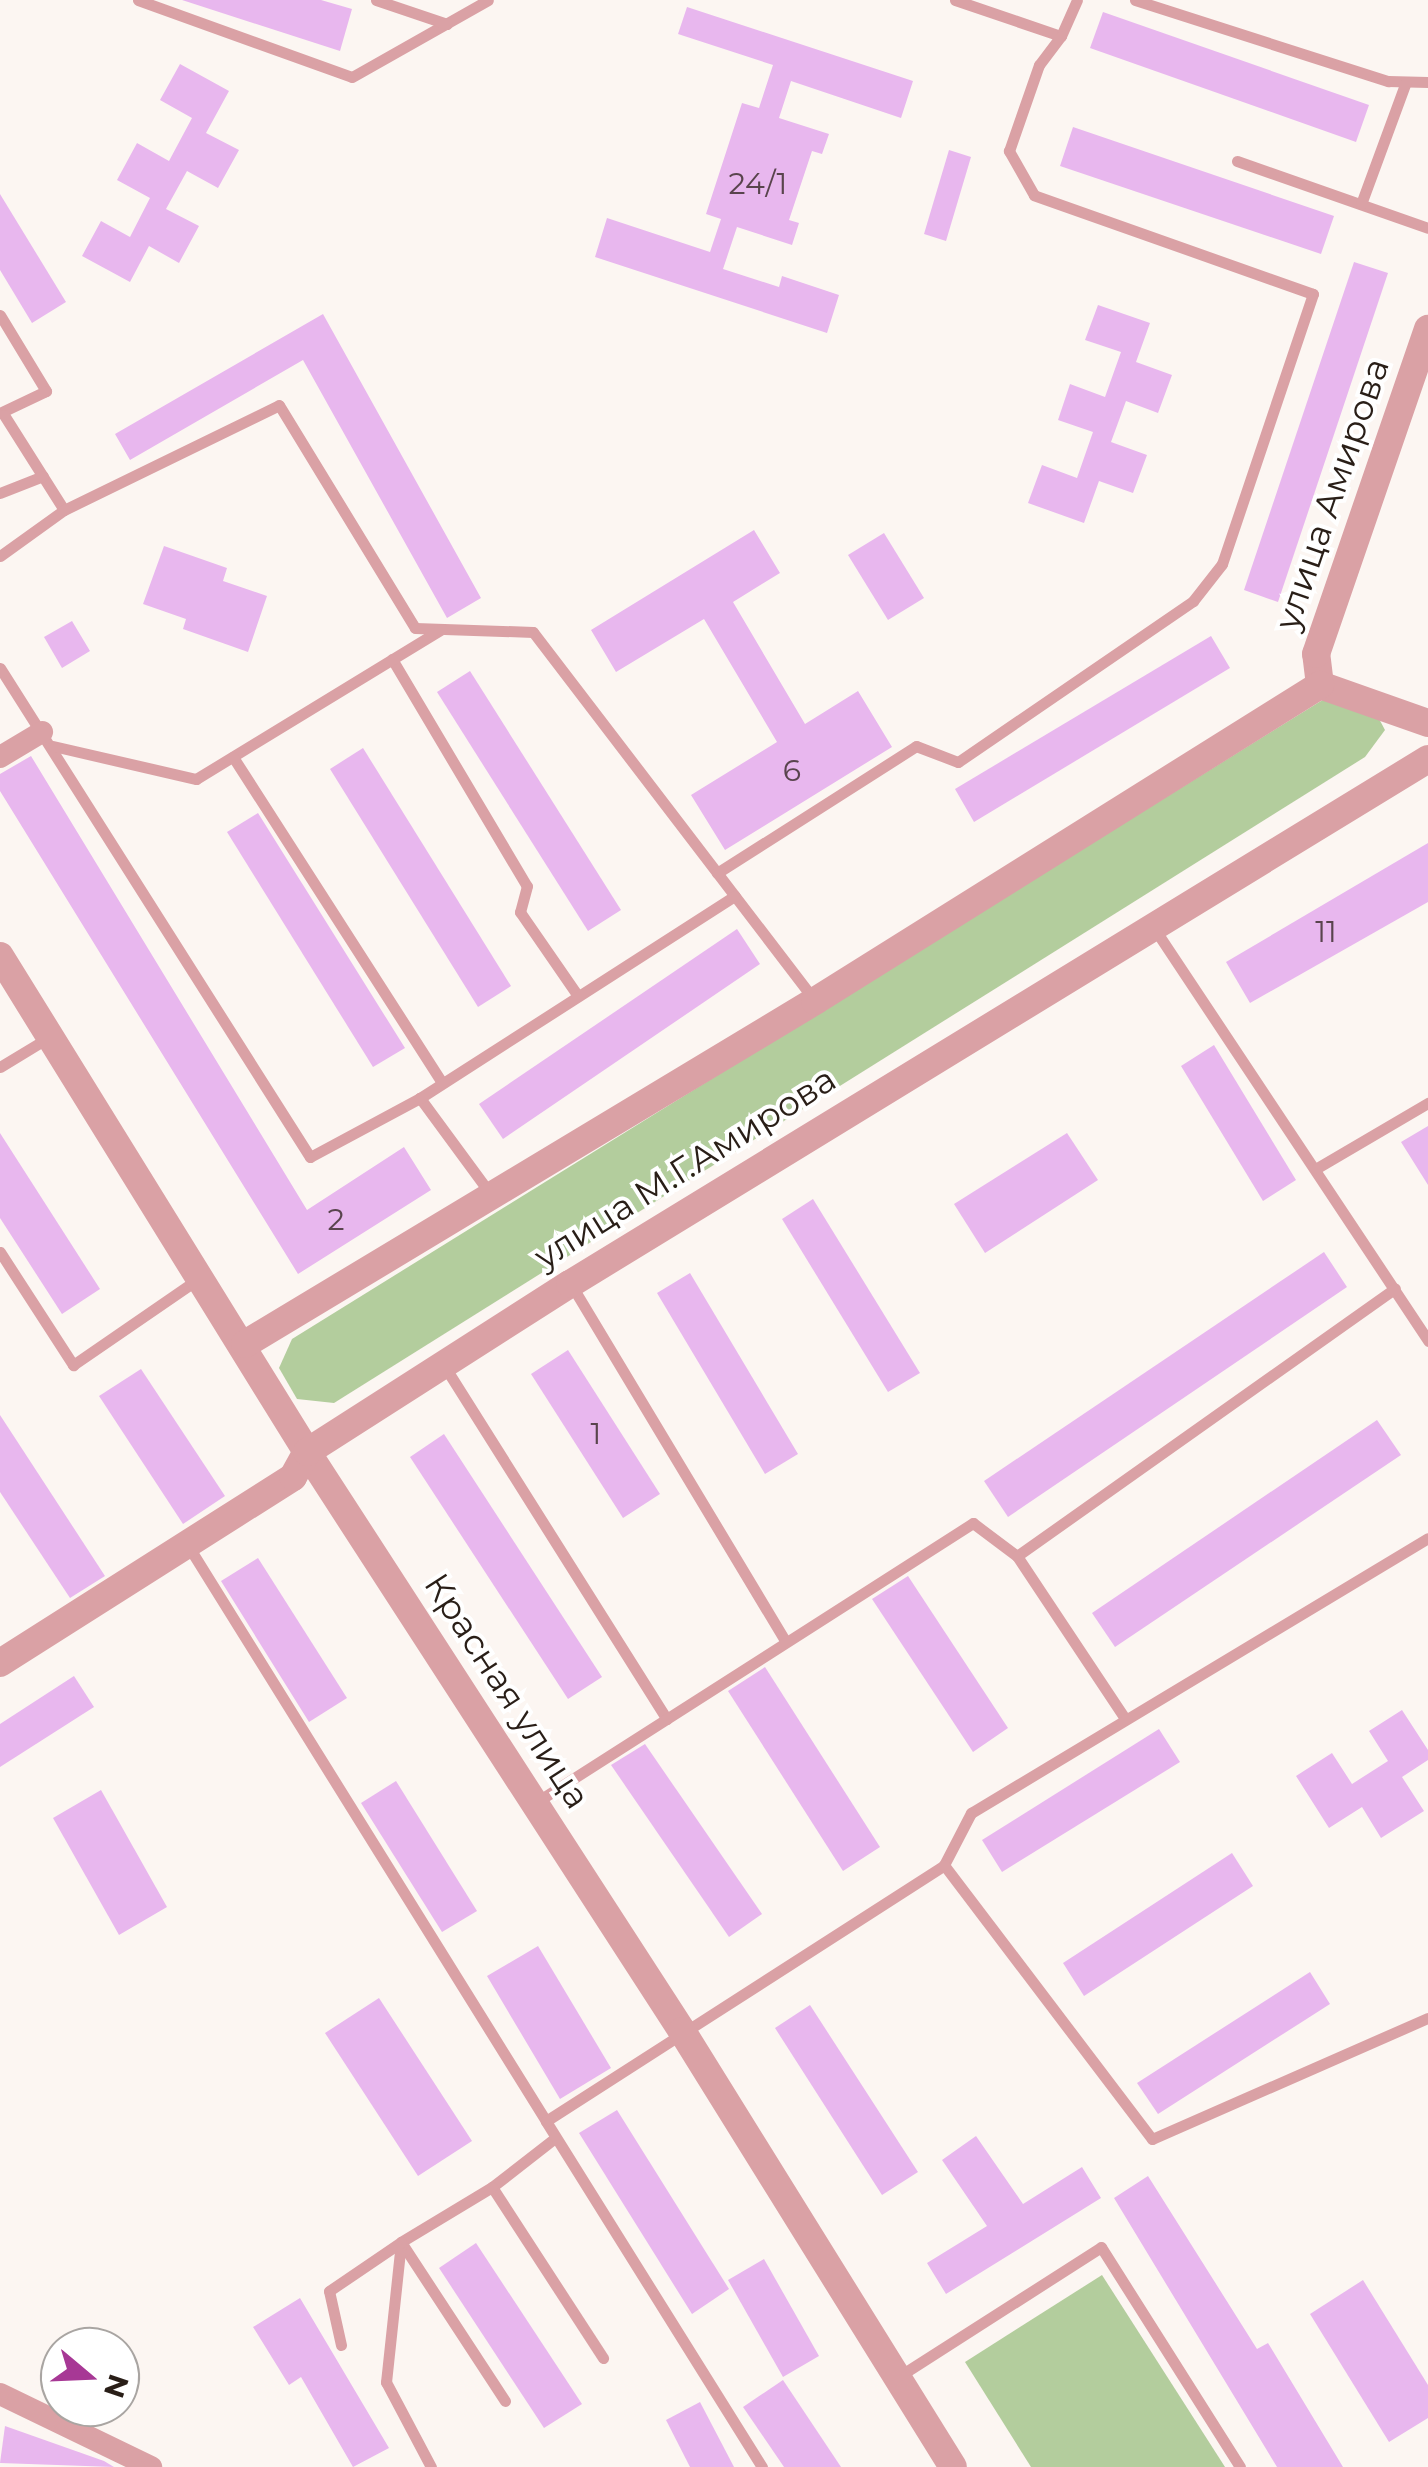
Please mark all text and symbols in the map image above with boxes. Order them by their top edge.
house number: 24/1 [729,166,787,202]
street label: улица Амирова [1266,353,1398,635]
house number: 6 [783,753,801,789]
house number: 11 [1315,914,1337,950]
street label: улица М.Г.Амирова [527,1058,843,1278]
house number: 2 [327,1202,345,1238]
house number: 1 [591,1416,601,1452]
street label: Красная улица [415,1566,599,1816]
north arrow [40,2327,140,2427]
text: N [97,2370,136,2402]

